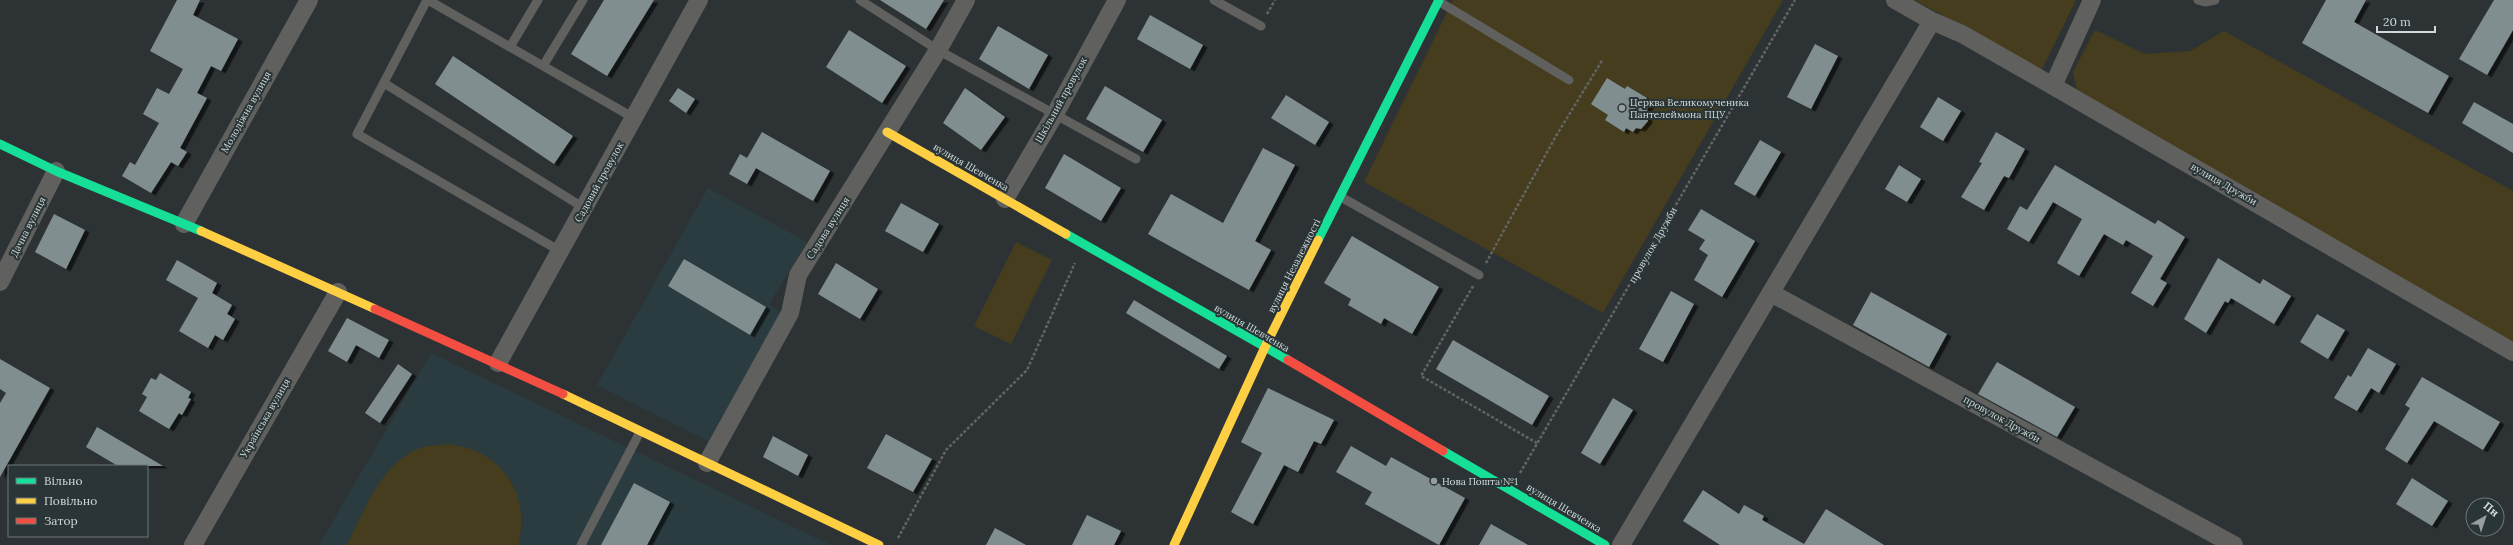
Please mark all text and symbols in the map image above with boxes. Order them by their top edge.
scale bar [2377,8,2435,34]
text: 20 m [2383,14,2411,29]
street label: Шкільний провулок [1032,54,1090,145]
street label: Молодіжна вулиця [218,69,274,155]
place label: Церква Великомученика Пантелеймона ПЦУ [1630,96,1749,121]
marker: Церква Великомученика Пантелеймона ПЦУ [1617,103,1627,113]
street label: Садовий провулок [572,139,627,224]
street label: вулиця Шевченка [931,140,1011,194]
street label: вулиця Дружби [2189,160,2259,208]
street label: Садова вулиця [804,194,852,262]
street label: Дачна вулиця [7,195,49,259]
street label: провулок Дружби [1626,205,1680,285]
street label: вулиця Незалежності [1265,217,1323,315]
street label: вулиця Шевченка [1212,301,1292,355]
street label: Українська вулиця [237,376,293,461]
street label: провулок Дружби [1961,393,2043,445]
legend [8,465,148,537]
text: Вільно [44,473,83,488]
place label: Нова Пошта №1 [1442,475,1518,488]
marker: Нова Пошта №1 [1429,476,1439,486]
street label: вулиця Шевченка [1524,481,1604,535]
text: Повільно [44,493,97,508]
north arrow [2465,497,2505,537]
text: Пн [2481,499,2502,520]
text: Затор [44,513,78,528]

